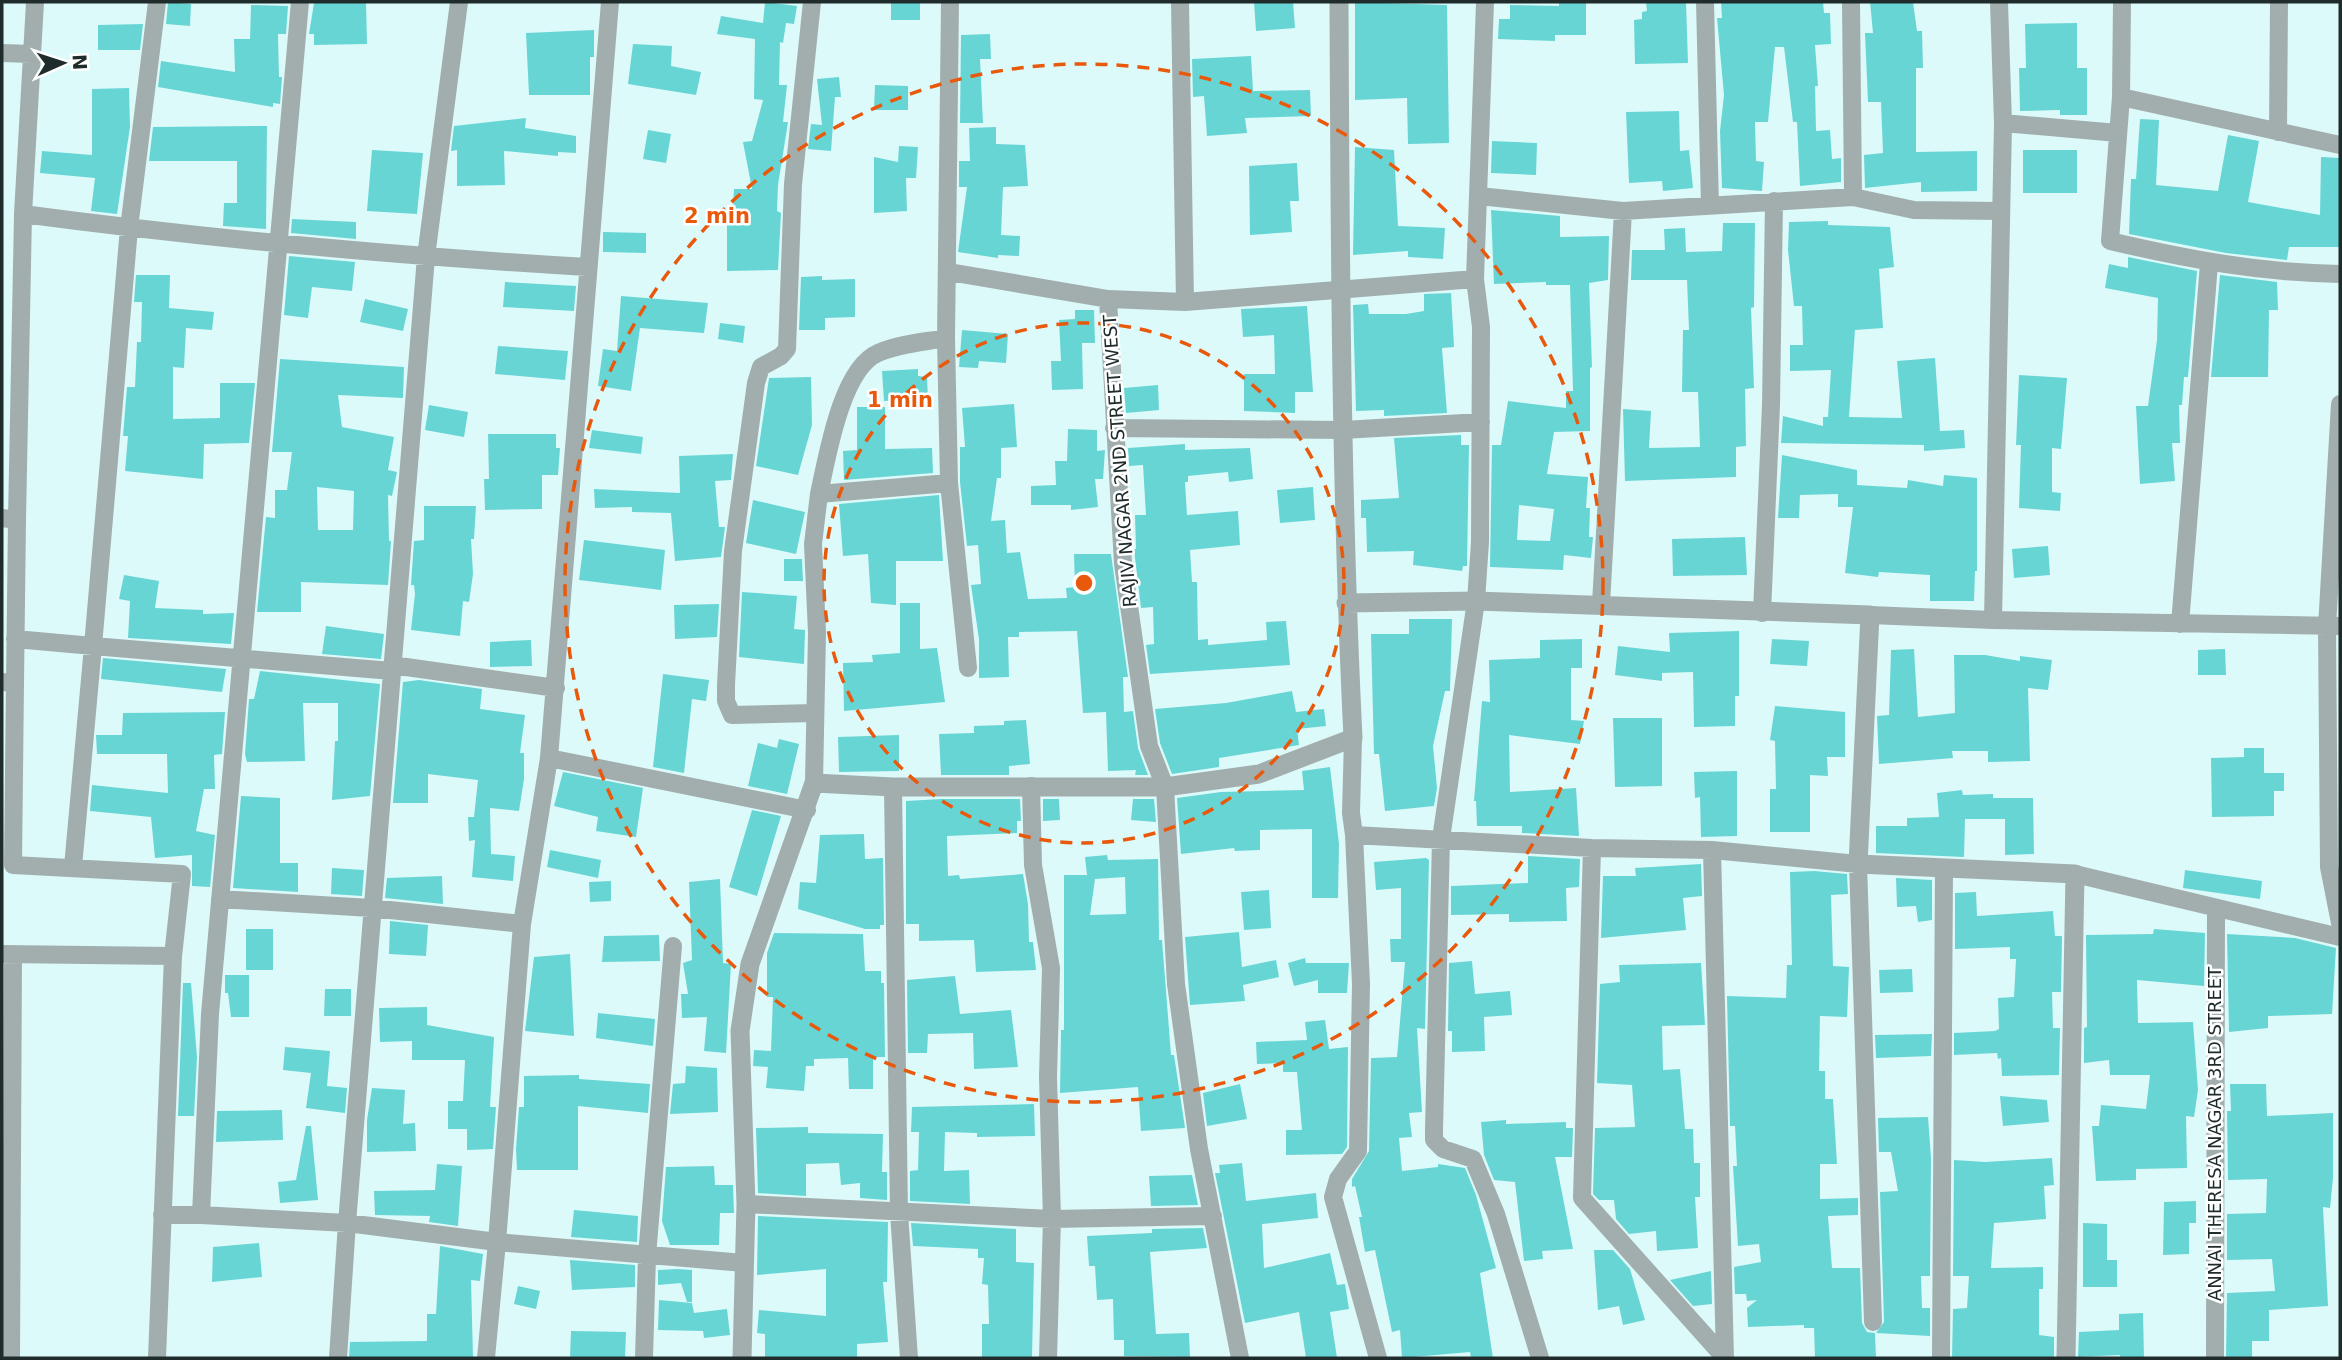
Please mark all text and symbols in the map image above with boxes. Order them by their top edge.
north arrow [28,28,98,98]
text: N [69,54,91,71]
text: 2 min [684,204,750,228]
street label: RAJIV NAGAR 2ND STREET WEST [1099,313,1140,608]
text: 1 min [867,388,933,412]
centre of rings [1072,571,1096,595]
street label: ANNAI THERESA NAGAR 3RD STREET [2204,966,2225,1301]

